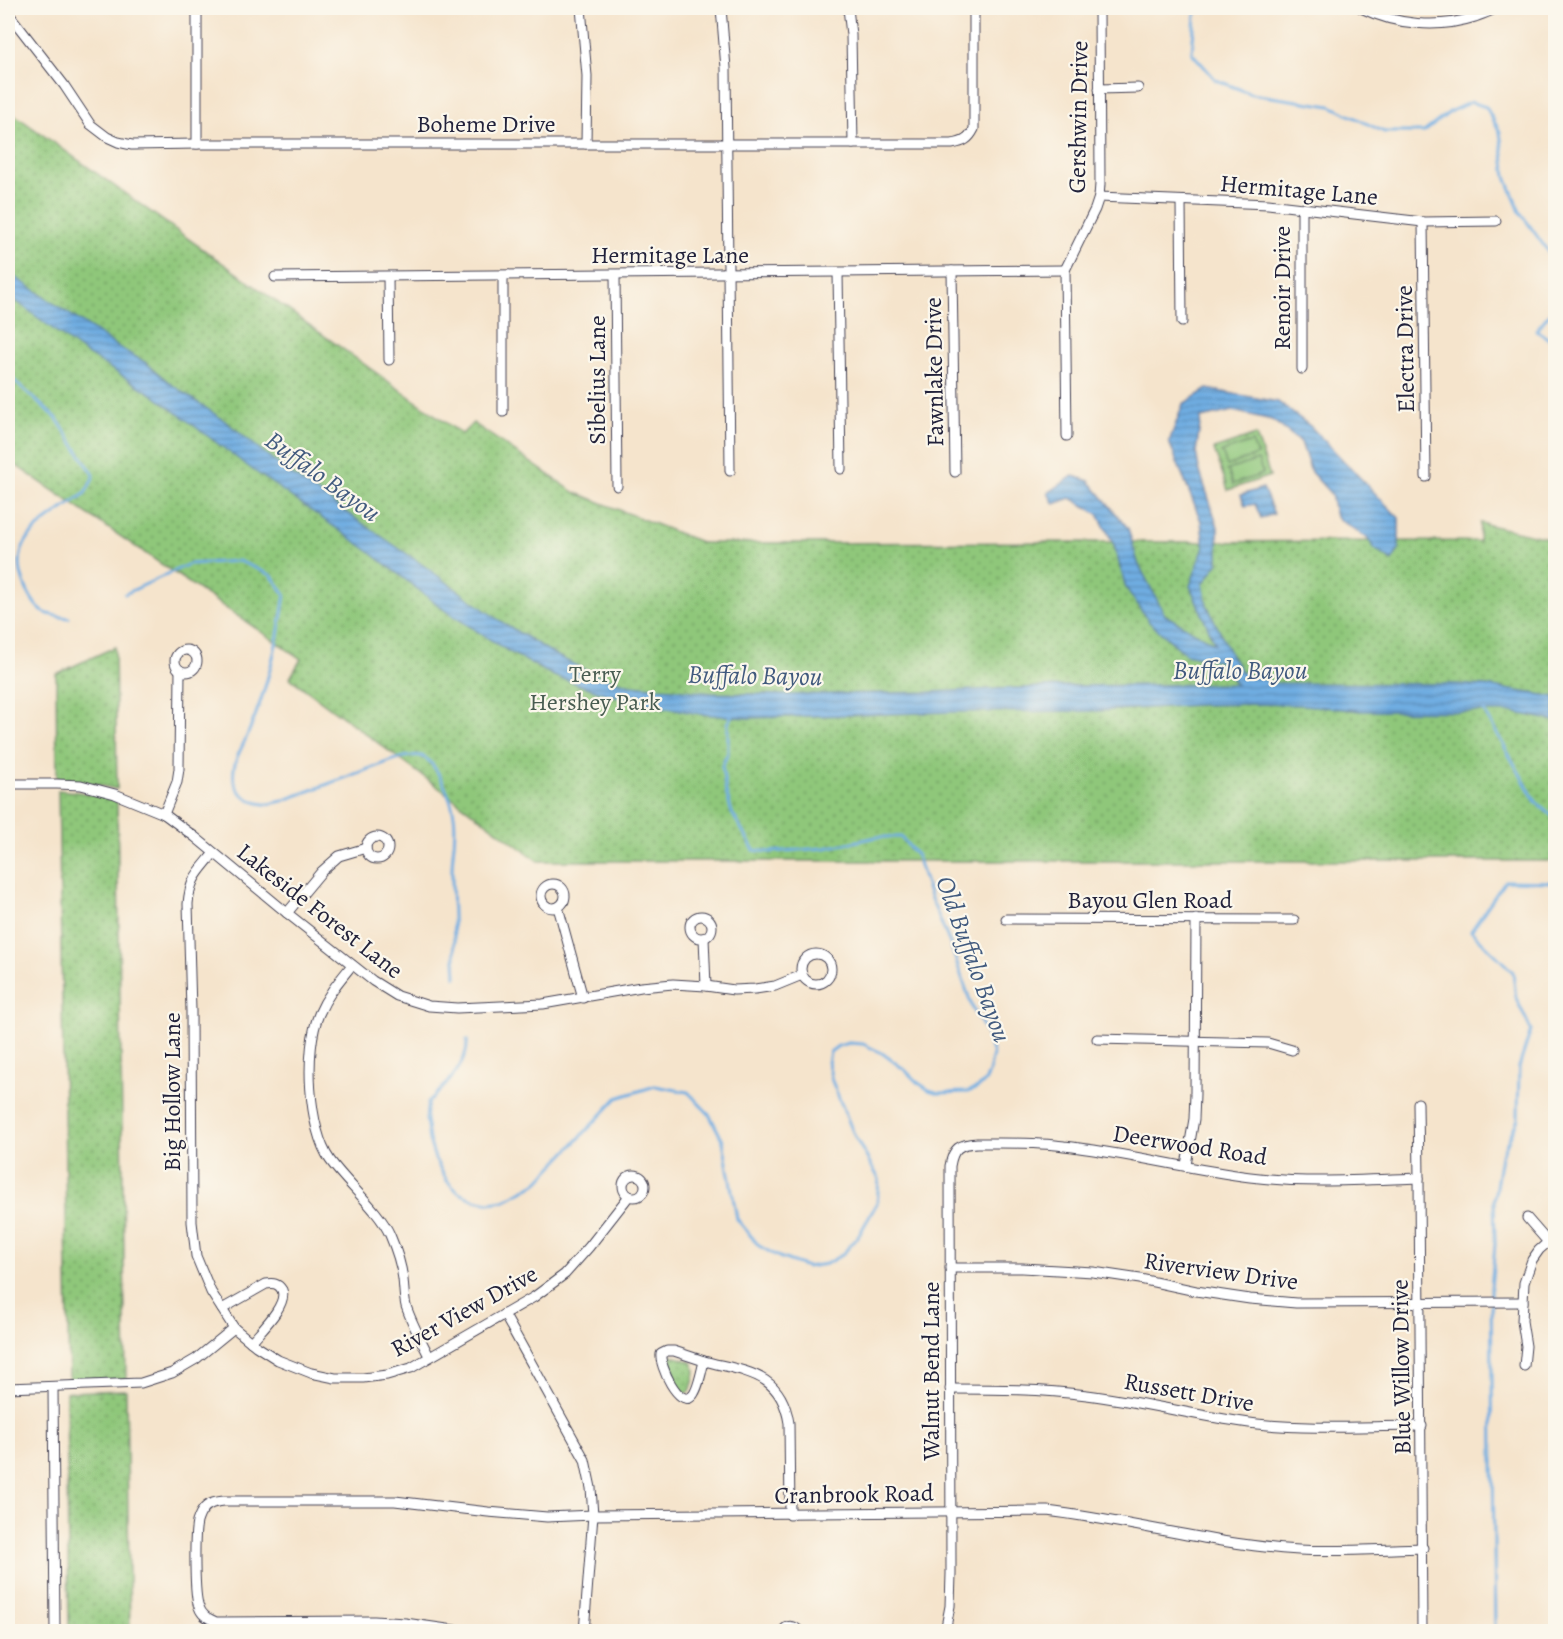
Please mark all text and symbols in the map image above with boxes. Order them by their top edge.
street label: Gershwin Drive [1061,40,1095,194]
street label: Boheme Drive [417,108,555,140]
street label: Hermitage Lane [1219,167,1379,213]
street label: Renoir Drive [1266,226,1298,350]
street label: Hermitage Lane [591,239,749,271]
street label: Electra Drive [1388,285,1422,413]
street label: Fawnlake Drive [917,297,951,447]
street label: Sibelius Lane [581,315,613,445]
water label: Buffalo Bayou [258,423,388,530]
water label: Buffalo Bayou [1173,653,1308,688]
water label: Buffalo Bayou [687,657,823,694]
park label: Terry Hershey Park [529,658,661,718]
street label: Lakeside Forest Lane [230,836,410,986]
water label: Old Buffalo Bayou [927,871,1020,1048]
street label: Bayou Glen Road [1067,884,1233,916]
street label: Big Hollow Lane [156,1012,188,1172]
street label: Deerwood Road [1110,1117,1270,1173]
street label: Riverview Drive [1142,1244,1300,1298]
street label: River View Drive [385,1258,543,1364]
street label: Blue Willow Drive [1383,1279,1419,1455]
street label: Walnut Bend Lane [915,1281,947,1462]
street label: Russett Drive [1121,1365,1257,1419]
street label: Cranbrook Road [774,1477,934,1511]

